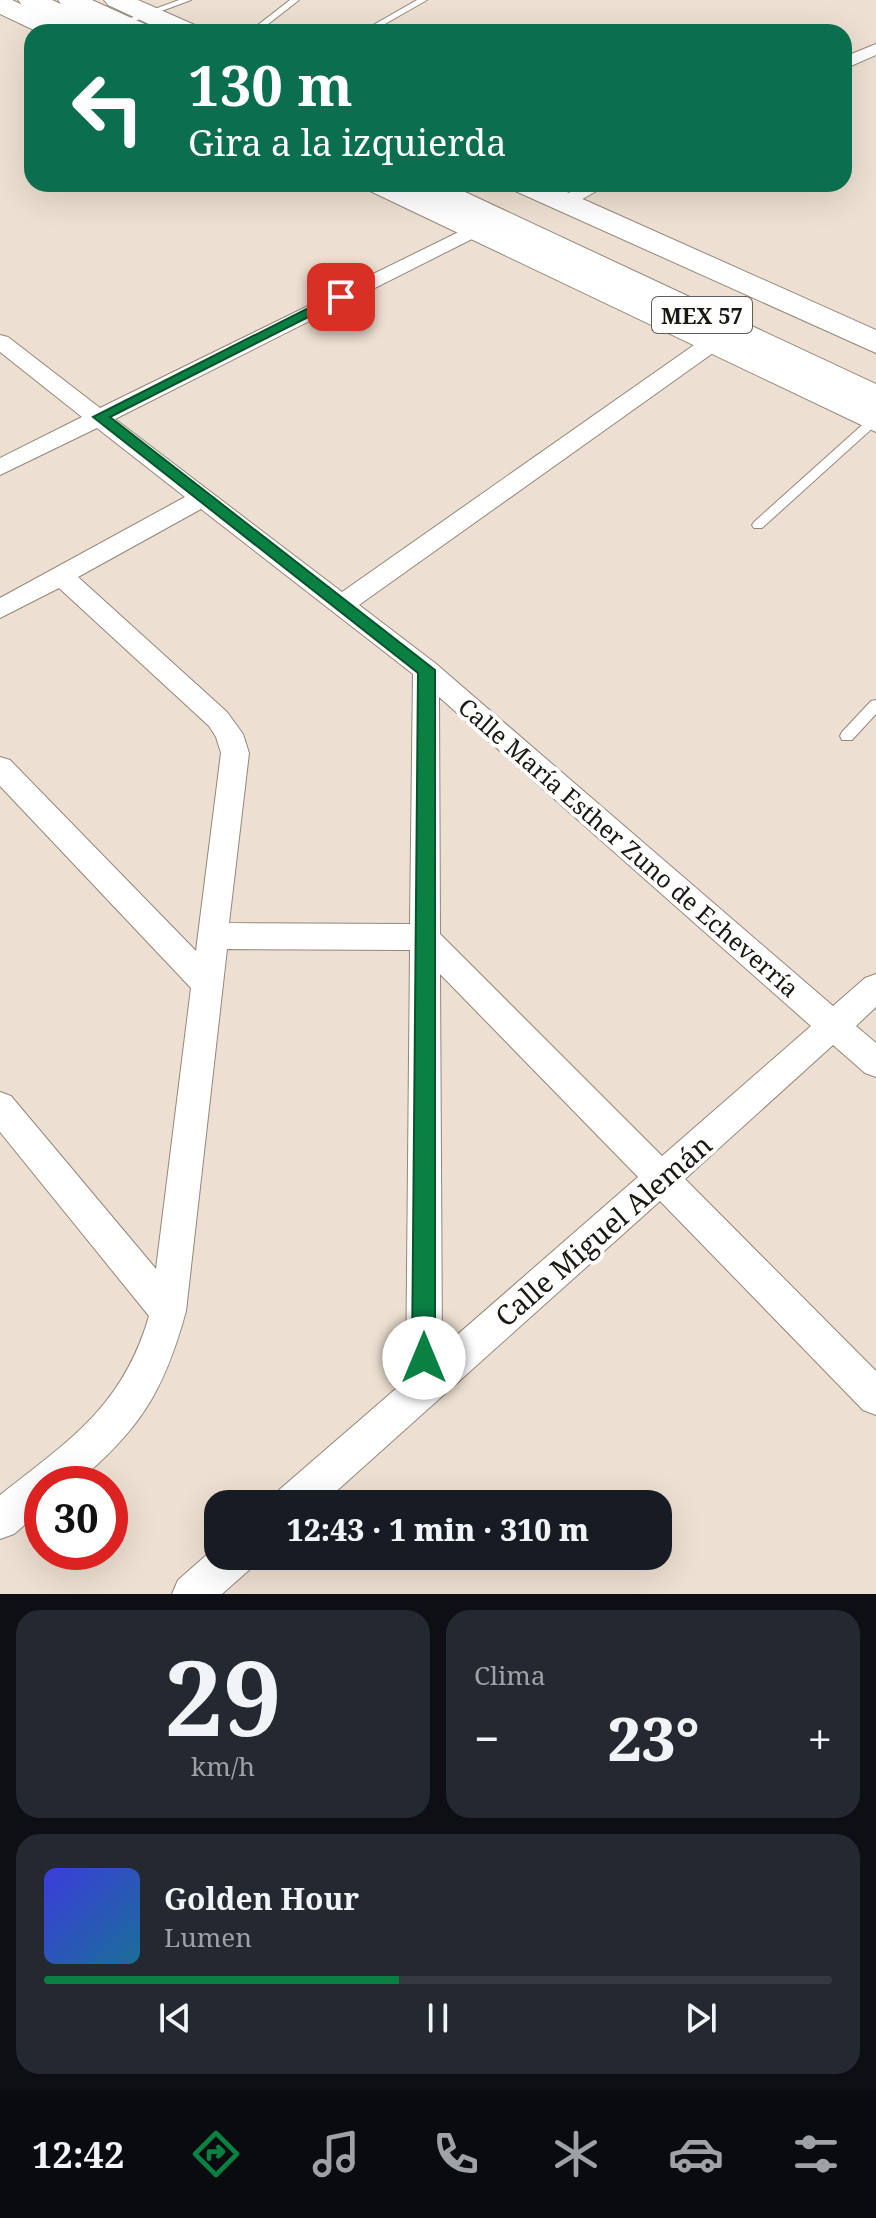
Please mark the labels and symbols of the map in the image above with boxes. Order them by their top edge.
pin [307,263,375,331]
road number: MEX 57 [652,297,752,333]
street label: Calle María Esther Zuno de Echeverría [452,690,806,1004]
street label: Calle Miguel Alemán [487,1125,719,1335]
position arrow [382,1316,466,1400]
speed limit sign: 30 [24,1466,128,1570]

